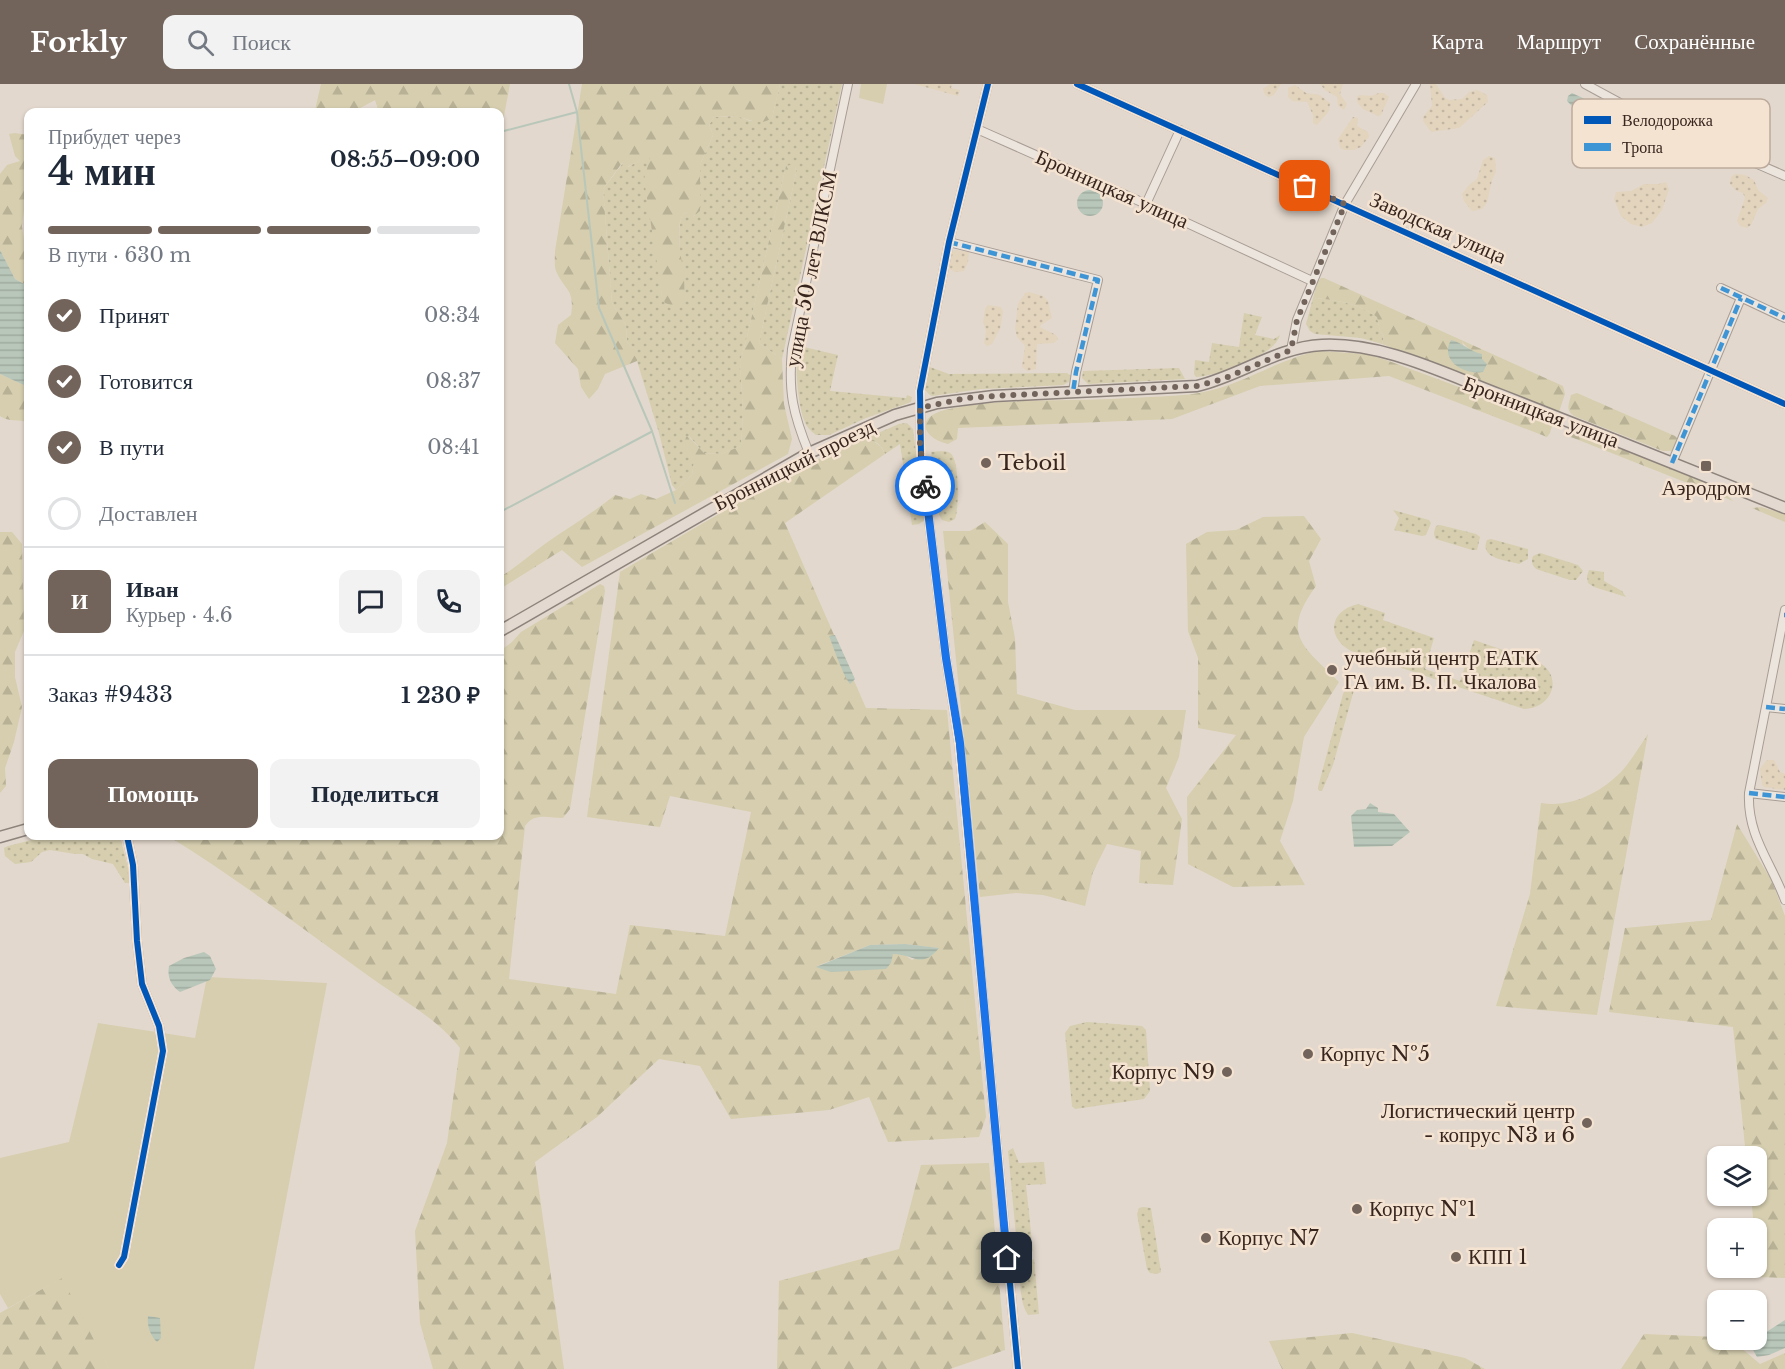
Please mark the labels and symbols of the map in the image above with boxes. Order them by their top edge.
legend [1572,99,1770,168]
text: Велодорожка [1622,110,1713,130]
text: Тропа [1622,137,1663,157]
street label: Бронницкая улица [1031,144,1193,235]
pin [1279,160,1330,211]
street label: улица 50 лет ВЛКСМ [779,168,843,369]
street label: Заводская улица [1366,186,1511,270]
street label: Бронницкая улица [1459,370,1623,454]
street label: Бронницкий проезд [709,413,879,517]
place label: Teboil [998,450,1066,476]
courier [895,456,955,516]
marker: Teboil [979,456,993,470]
marker: Аэродром [1699,459,1713,473]
place label: Аэродром [1661,475,1751,501]
place label: учебный центр ЕАТК ГА им. В. П. Чкалова [1344,645,1539,695]
marker: учебный центр ЕАТК ГА им. В. П. Чкалова [1325,663,1339,677]
place label: Корпус №5 [1320,1041,1430,1067]
marker: Корпус №5 [1301,1047,1315,1061]
place label: Корпус N9 [1112,1059,1215,1085]
marker: Корпус N9 [1220,1065,1234,1079]
place label: Логистический центр - копрус N3 и 6 [1381,1098,1575,1148]
marker: Логистический центр - копрус N3 и 6 [1580,1116,1594,1130]
place label: Корпус №1 [1369,1196,1476,1222]
marker: Корпус №1 [1350,1202,1364,1216]
place label: Корпус N7 [1218,1225,1319,1251]
marker: Корпус N7 [1199,1231,1213,1245]
pin [981,1232,1032,1283]
place label: КПП 1 [1468,1244,1528,1270]
marker: КПП 1 [1449,1250,1463,1264]

